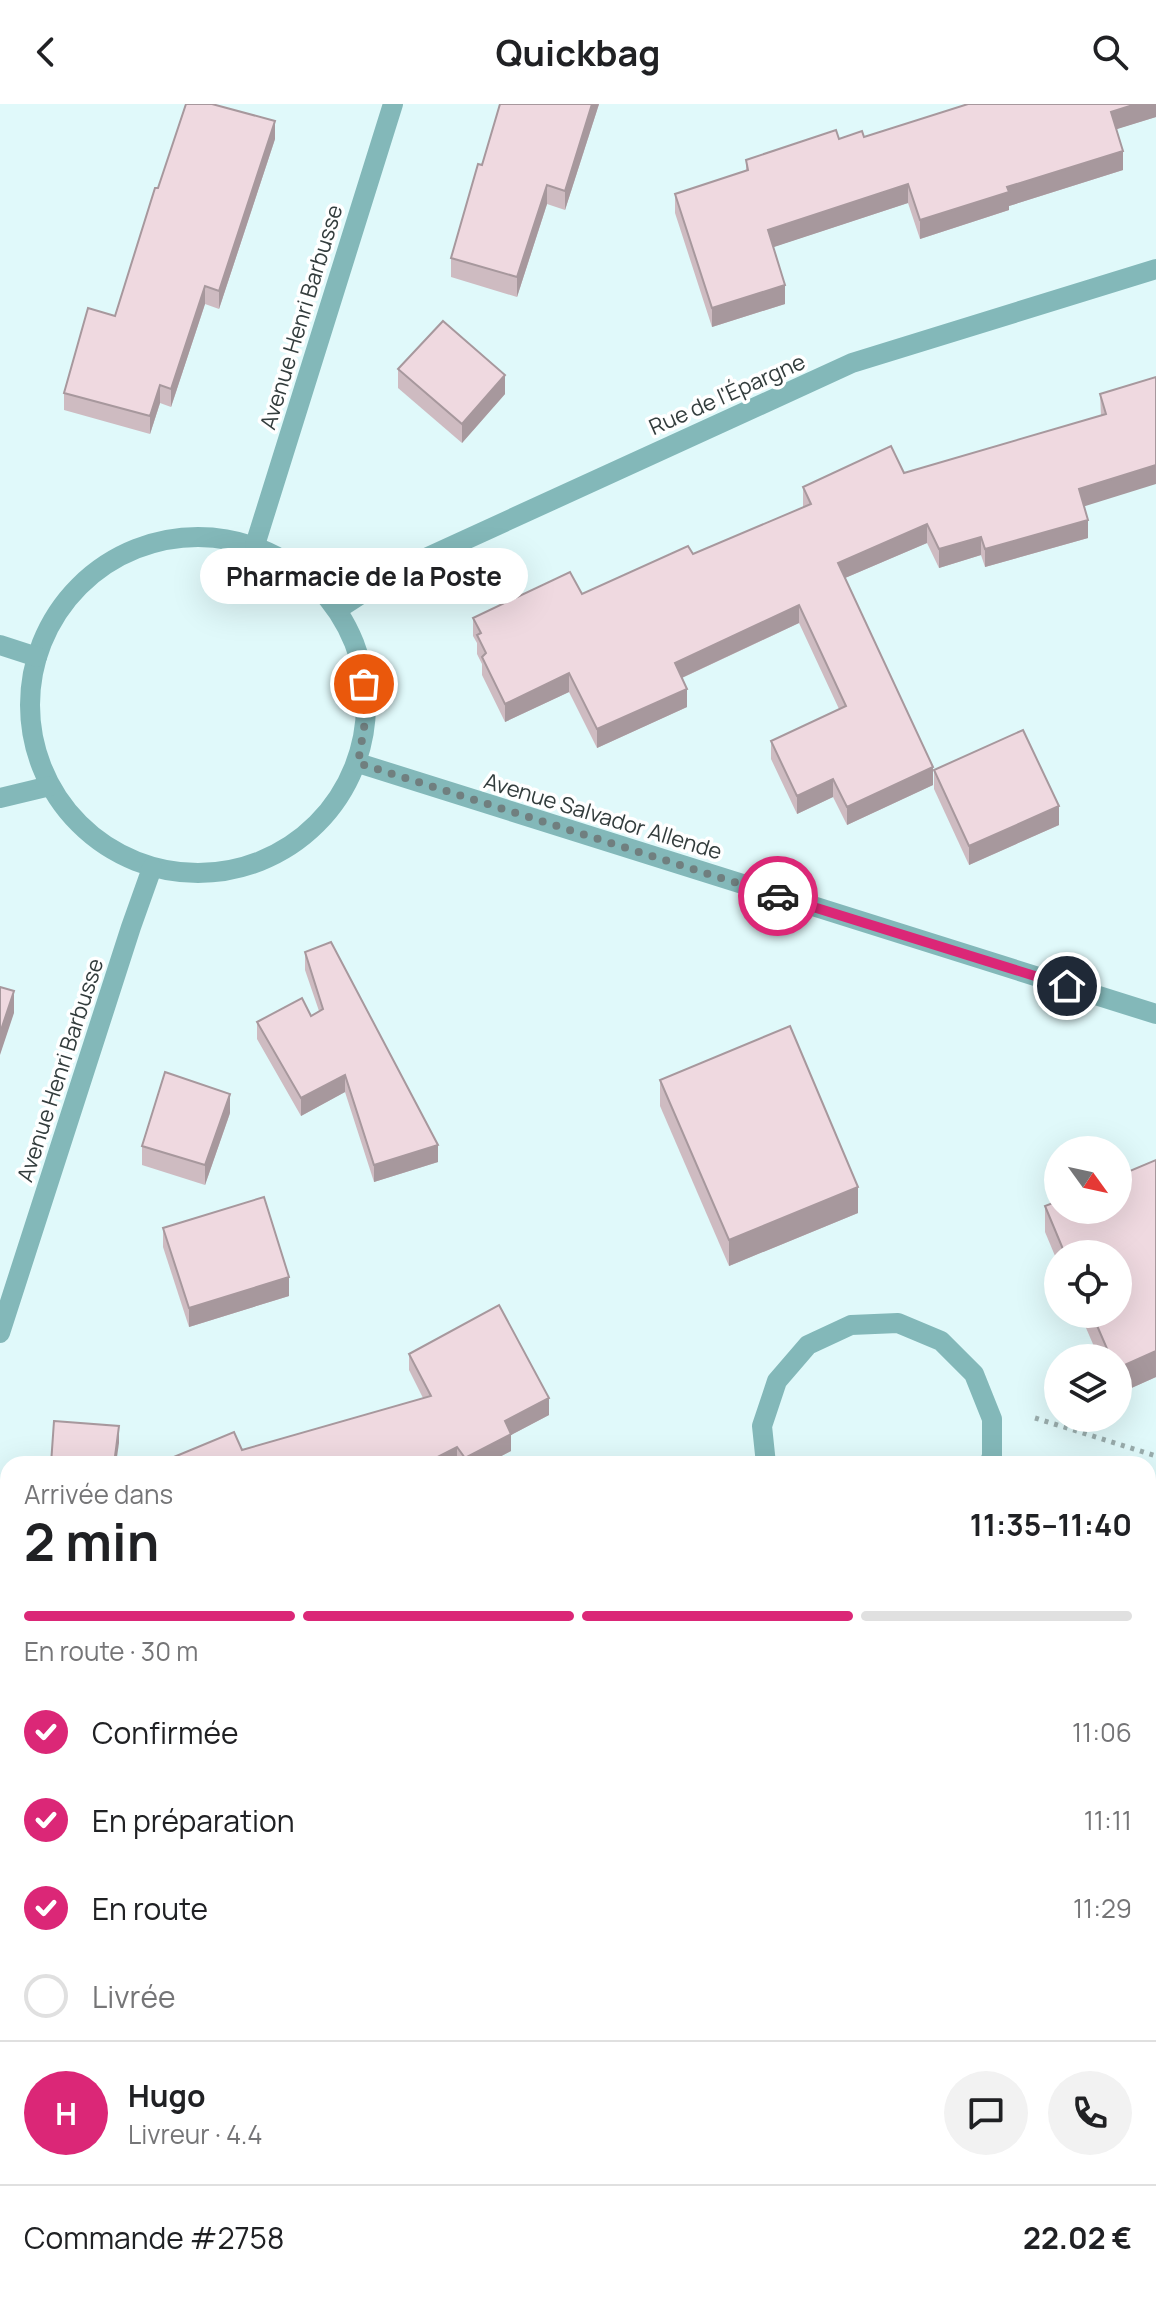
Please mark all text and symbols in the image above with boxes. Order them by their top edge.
text: Quickbag [496,28,660,77]
icon: back [24,30,68,74]
icon: search [1088,30,1132,74]
street label: Avenue Henri Barbusse [253,201,350,433]
street label: Rue de l'Épargne [644,346,810,442]
callout: Pharmacie de la Poste [200,548,528,604]
text: Pharmacie de la Poste [226,558,502,594]
pin [330,650,398,718]
icon: bag [342,662,386,706]
street label: Avenue Salvador Allende [480,765,726,867]
courier [738,856,818,936]
icon: car [756,874,800,918]
pin [1033,952,1101,1020]
street label: Avenue Henri Barbusse [10,954,110,1186]
icon: home [1045,964,1089,1008]
north arrow [1044,1136,1132,1224]
map controls [1044,1136,1132,1432]
button: locate [1044,1240,1132,1328]
button: layers [1044,1344,1132,1432]
text: Arrivée dans [24,1476,173,1512]
text: 11:35–11:40 [970,1504,1132,1545]
text: 2 min [24,1506,159,1577]
text: En route · 30 m [24,1633,198,1669]
icon: check [24,1710,68,1754]
text: Confirmée [92,1712,238,1753]
text: 11:06 [1072,1714,1132,1750]
icon: check [24,1798,68,1842]
text: En préparation [92,1800,294,1841]
text: 11:11 [1084,1802,1132,1838]
icon: check [24,1886,68,1930]
text: En route [92,1888,208,1929]
text: 11:29 [1073,1890,1132,1926]
text: Livrée [92,1976,175,2017]
button: chat [944,2071,1028,2155]
button: phone [1048,2071,1132,2155]
text: Hugo [128,2075,205,2116]
text: H [55,2093,77,2134]
text: Livreur · 4.4 [128,2116,263,2152]
text: Commande #2758 [24,2217,284,2258]
text: 22.02 € [1023,2217,1132,2258]

